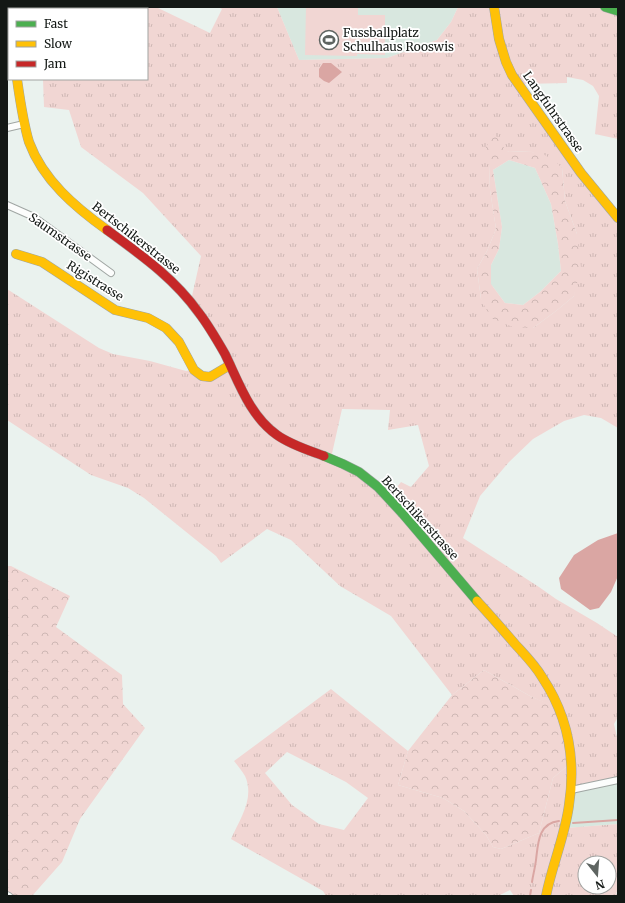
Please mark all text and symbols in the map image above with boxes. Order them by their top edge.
legend [8,8,148,80]
text: Fast [44,16,68,31]
place label: Fussballplatz Schulhaus Rooswis [343,25,454,54]
sports icon: Fussballplatz Schulhaus Rooswis [318,29,340,51]
text: Slow [44,36,73,51]
text: Jam [43,56,67,71]
street label: Langfuhrstrasse [520,68,587,155]
street label: Bertschikerstrasse [89,199,183,277]
street label: Saumstrasse [26,209,95,264]
street label: Rigistrasse [64,257,126,304]
street label: Bertschikerstrasse [379,473,462,563]
north arrow [577,855,617,895]
text: N [593,877,606,893]

